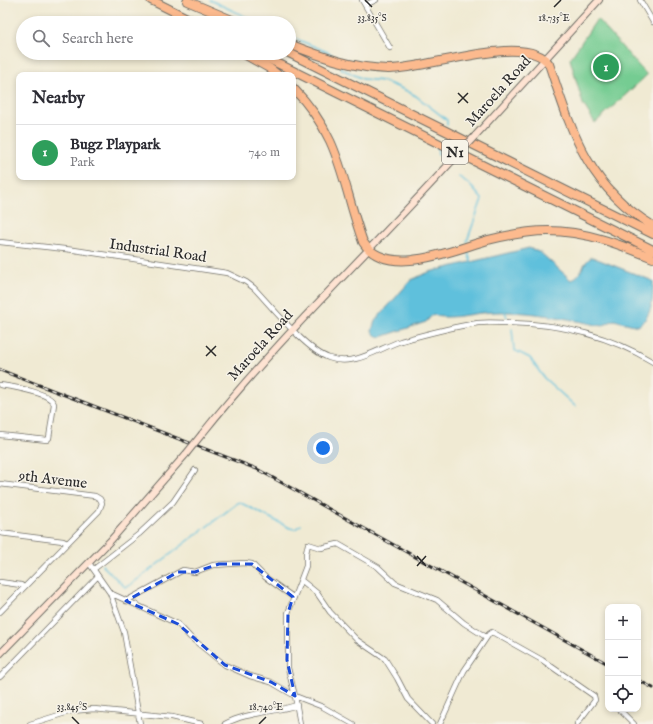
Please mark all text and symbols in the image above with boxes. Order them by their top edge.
text: 33.835°S [357,12,387,25]
text: 18.735°E [538,12,570,25]
search box [16,16,296,60]
icon: search [30,27,52,49]
text: Search here [62,29,133,48]
street label: Maroela Road [462,51,536,131]
pin: 1 [593,52,619,82]
text: Nearby [32,88,85,109]
text: Bugz Playpark [70,135,161,154]
road number: N1 [442,140,468,164]
text: 1 [43,144,47,161]
text: 740 m [248,144,280,161]
text: Park [70,154,95,171]
street label: Industrial Road [108,234,209,267]
street label: Maroela Road [224,305,298,385]
your location [313,438,333,458]
street label: 9th Avenue [17,466,88,493]
map controls [605,604,641,712]
button: + [605,604,641,640]
button: − [605,640,641,676]
button: locate [605,676,641,712]
text: 33.845°S [57,701,87,714]
text: 18.740°E [249,701,283,714]

